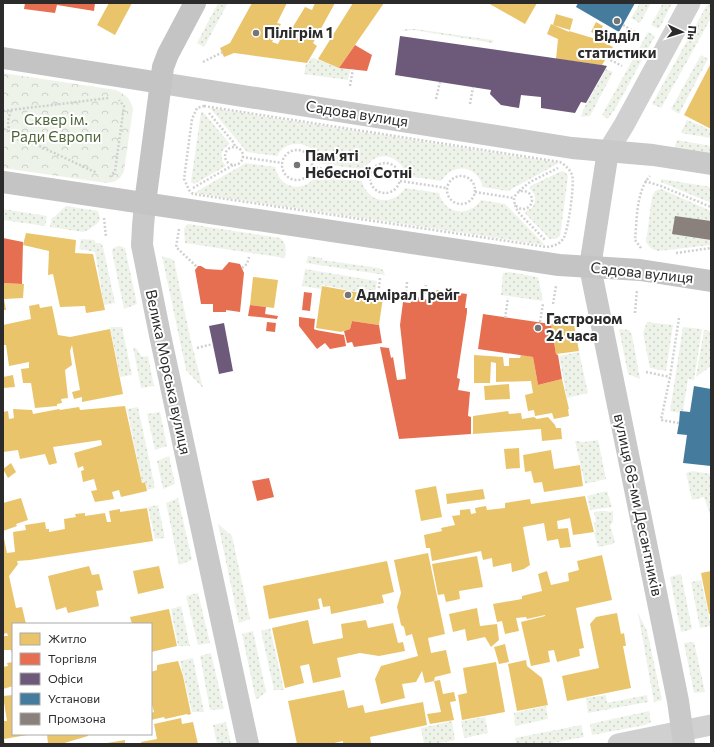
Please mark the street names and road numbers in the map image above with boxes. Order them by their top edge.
street label: Садова вулиця [305,96,410,130]
street label: Садова вулиця [590,258,694,286]
street label: Велика Морська вулиця [143,288,195,456]
street label: вулиця 68-ми Десантників [611,412,667,598]

